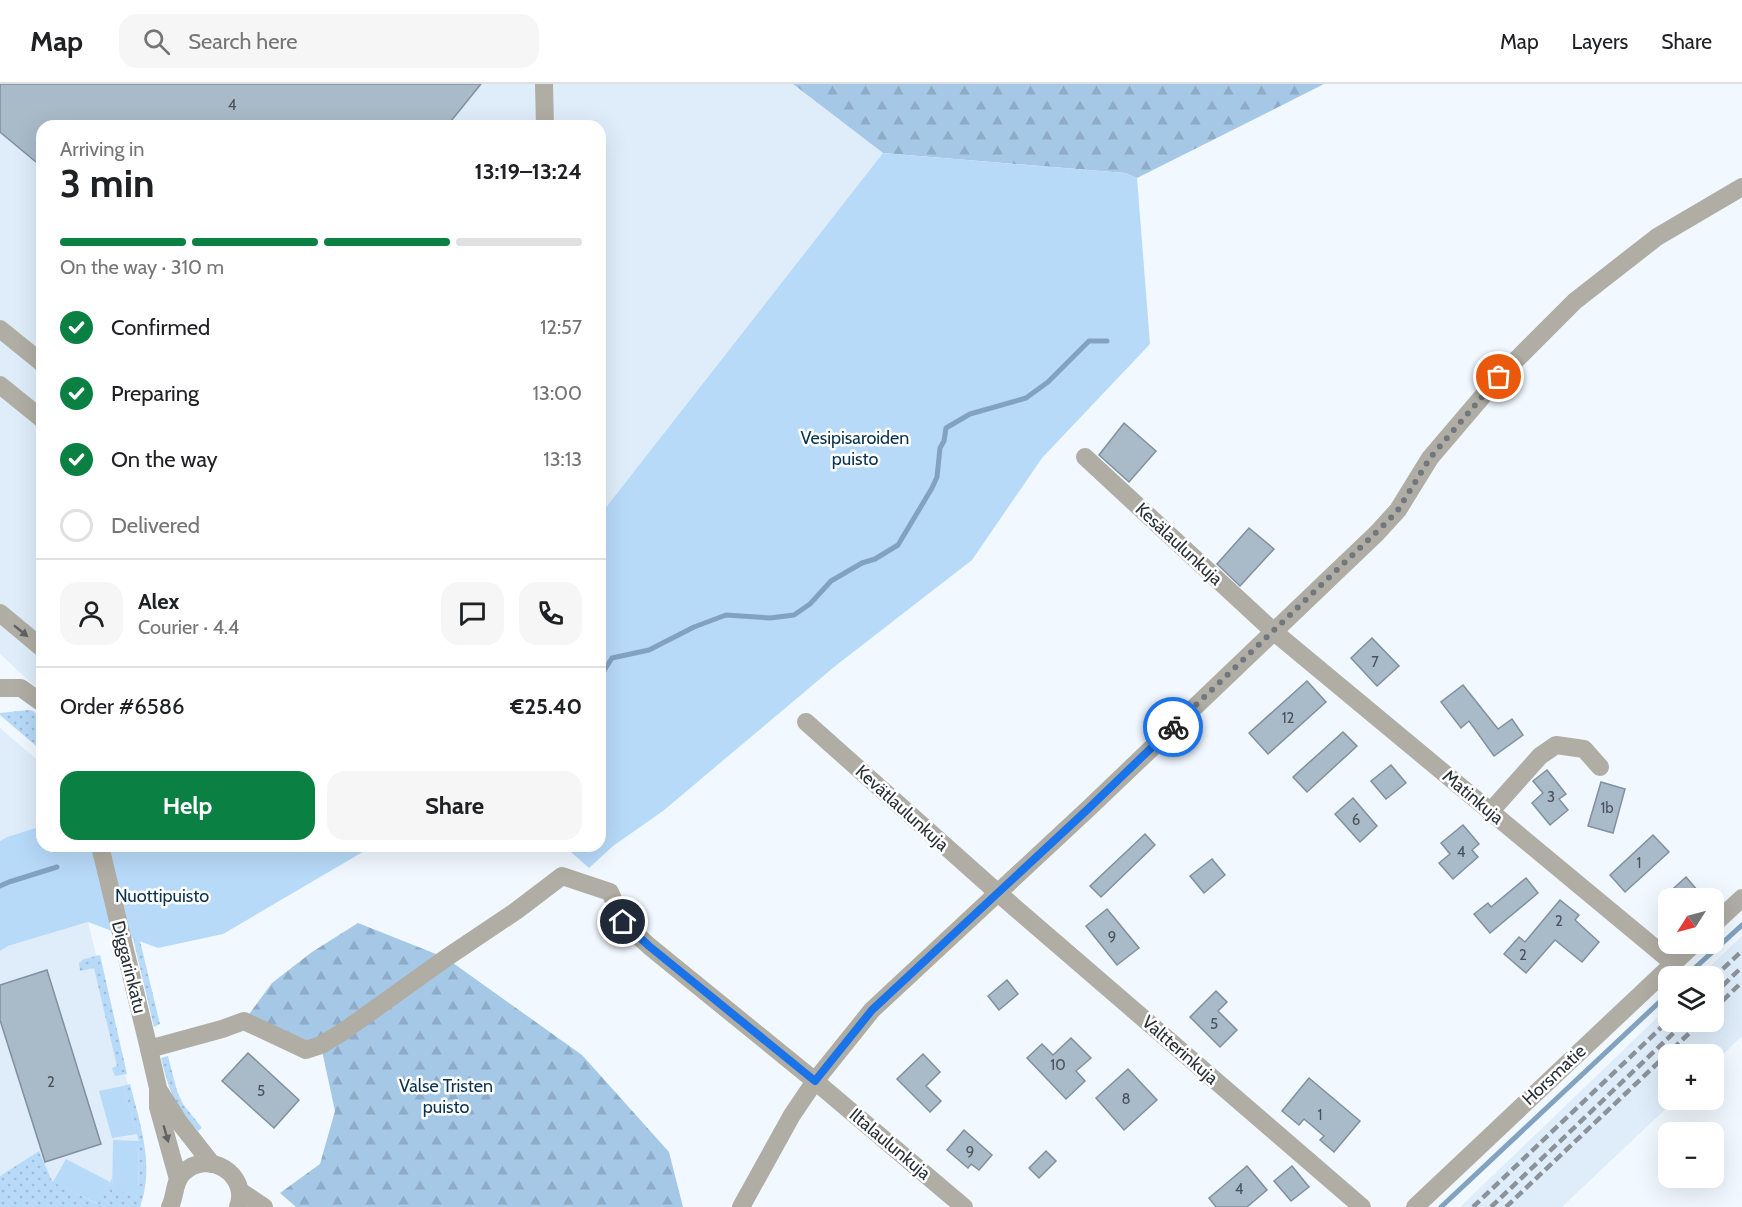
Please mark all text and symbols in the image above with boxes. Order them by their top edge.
search box [119,14,539,68]
text: Map [30,24,83,58]
icon: search [140,25,173,58]
text: Search here [188,28,297,55]
text: Map [1500,29,1539,54]
text: Layers [1572,29,1628,54]
text: Share [1661,29,1712,54]
house number: 4 [228,96,237,114]
text: Arriving in [60,137,144,161]
text: 13:19–13:24 [475,158,582,185]
text: 3 min [60,159,155,207]
text: On the way · 310 m [60,255,224,279]
icon: check [60,311,93,344]
text: Confirmed [111,314,210,341]
text: 12:57 [540,315,582,339]
pin [1473,351,1524,402]
icon: bag [1482,360,1515,393]
icon: check [60,377,93,410]
text: Preparing [111,380,199,407]
text: 13:00 [533,381,582,405]
park label: Vesipisaroiden puisto [801,427,909,470]
icon: check [60,443,93,476]
text: On the way [111,446,218,473]
text: 13:13 [543,447,582,471]
street label: Kesälaulunkuja [1131,498,1227,590]
text: Delivered [111,512,200,539]
button: person [60,582,123,645]
button: chat [441,582,504,645]
button: phone [519,582,582,645]
text: Alex [138,588,179,615]
text: Courier · 4.4 [138,615,239,639]
one-way arrow [13,624,29,637]
house number: 7 [1371,653,1379,671]
text: Order #6586 [60,693,185,720]
text: €25.40 [510,693,582,720]
courier [1143,697,1203,757]
house number: 12 [1282,709,1295,727]
icon: bike [1157,711,1190,744]
street label: Kevätlaulunkuja [851,760,953,856]
street label: Matinkuja [1438,765,1508,829]
button: Help [60,771,315,840]
button: Share [327,771,582,840]
house number: 3 [1547,788,1555,806]
house number: 1b [1600,799,1614,817]
house number: 6 [1352,811,1360,829]
house number: 4 [1457,843,1466,861]
house number: 1 [1637,854,1641,872]
park label: Nuottipuisto [115,885,209,907]
north arrow [1658,888,1724,954]
map controls [1658,888,1724,1188]
pin [597,896,648,947]
icon: home [606,905,639,938]
house number: 2 [1555,912,1563,930]
street label: Diggarinkatu [107,918,151,1016]
house number: 9 [1108,928,1116,946]
house number: 2 [1519,946,1527,964]
button: layers [1658,966,1724,1032]
street label: Valtterinkuja [1137,1011,1223,1089]
house number: 5 [1210,1015,1218,1033]
street label: Horsmatie [1518,1040,1590,1110]
button: + [1658,1044,1724,1110]
house number: 10 [1050,1056,1066,1074]
house number: 2 [47,1073,55,1091]
park label: Valse Tristen puisto [399,1075,493,1118]
house number: 5 [257,1082,265,1100]
house number: 8 [1121,1090,1131,1108]
street label: Iltalaulunkuja [845,1104,935,1185]
house number: 1 [1318,1106,1322,1124]
button: − [1658,1122,1724,1188]
one-way arrow [162,1125,171,1143]
house number: 9 [966,1143,974,1161]
house number: 4 [1235,1180,1244,1198]

